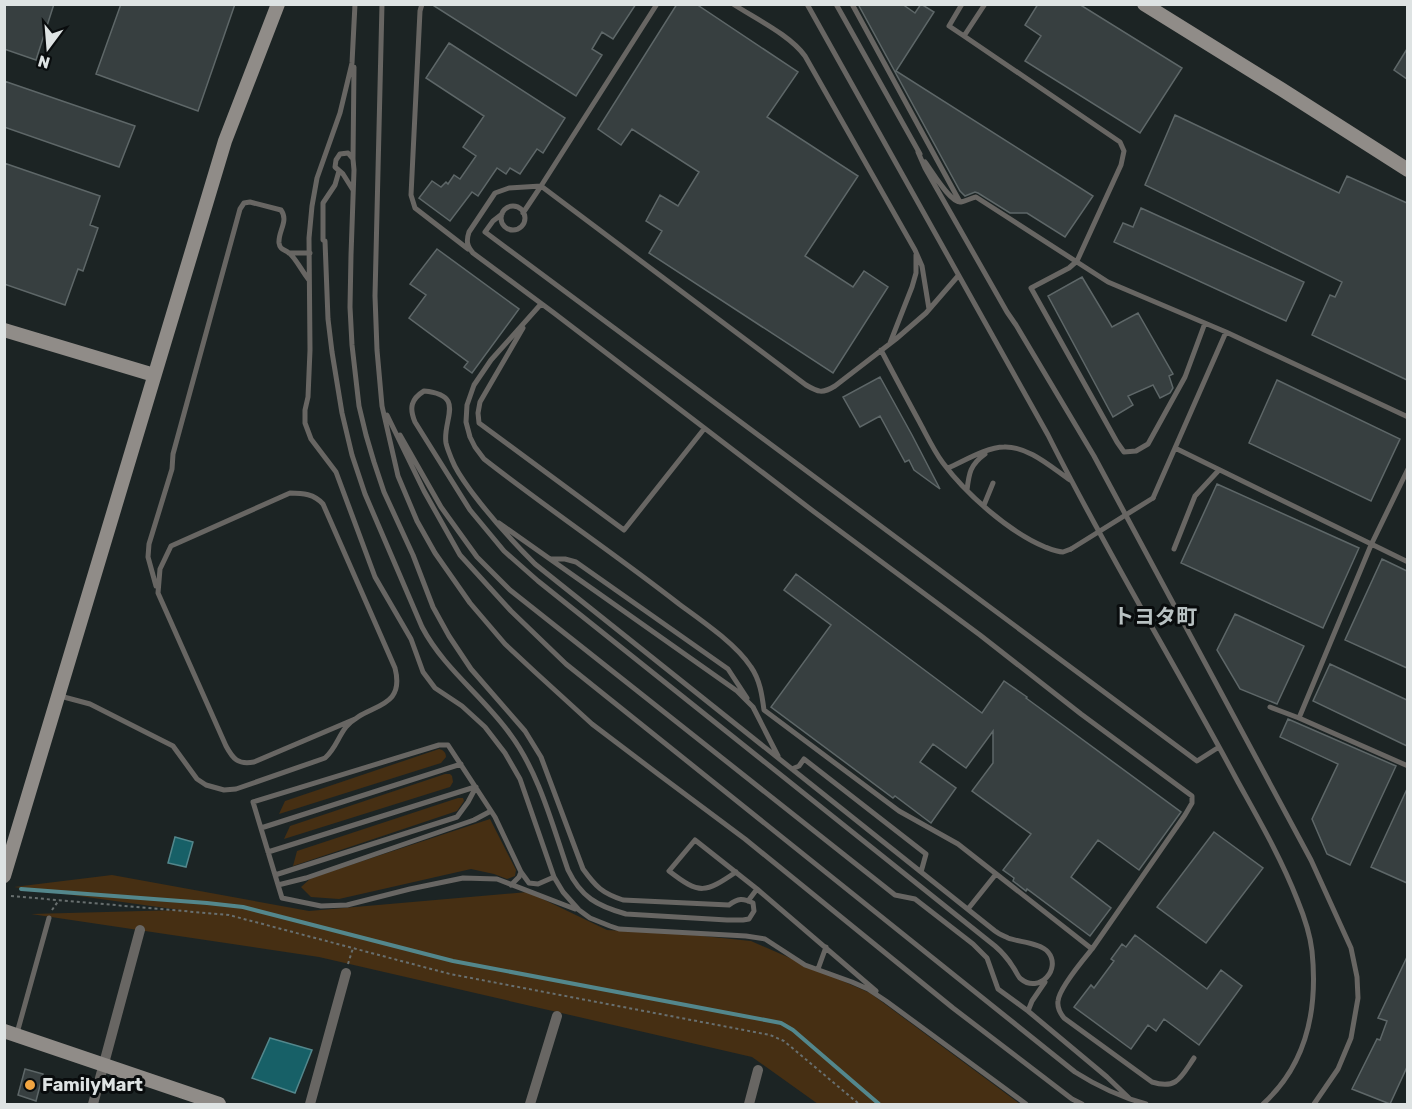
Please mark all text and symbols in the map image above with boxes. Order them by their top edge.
north arrow [18,18,78,78]
text: N [36,51,52,73]
district label: トヨタ町 [1113,604,1197,629]
place label: FamilyMart [42,1074,143,1096]
marker: FamilyMart [23,1078,37,1092]

